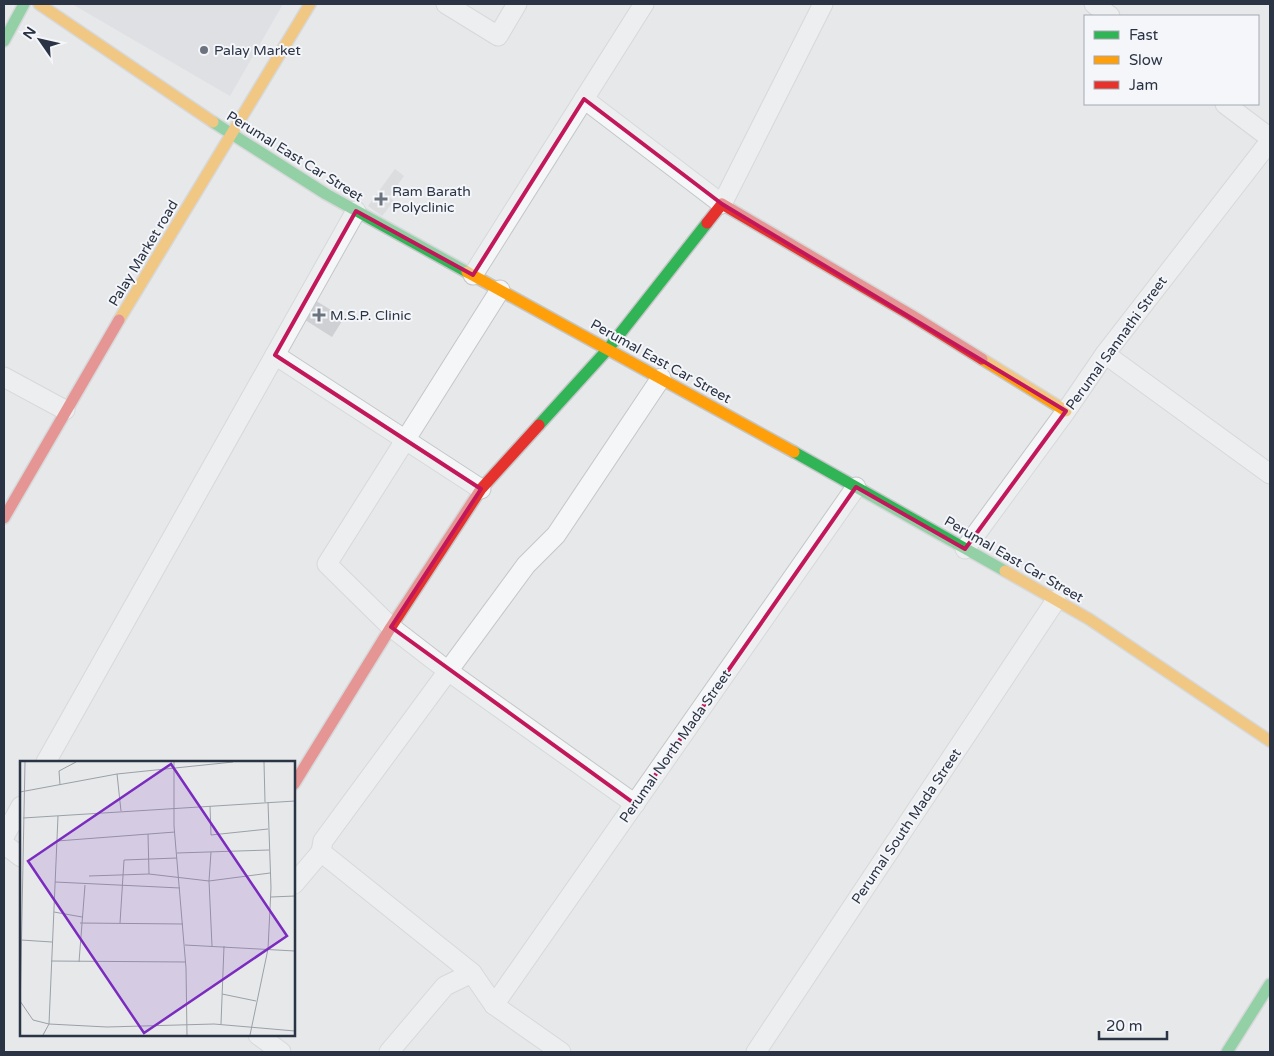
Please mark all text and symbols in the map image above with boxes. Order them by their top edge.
north arrow [15,15,65,65]
legend [1084,15,1259,105]
text: N [19,24,40,42]
text: Fast [1129,26,1159,44]
place label: Palay Market [214,42,301,59]
marker: Palay Market [198,44,210,56]
text: Slow [1129,51,1163,69]
text: Jam [1129,76,1158,94]
street label: Perumal East Car Street [223,107,367,206]
place label: Ram Barath Polyclinic [392,183,471,216]
marker: Ram Barath Polyclinic [374,192,388,206]
street label: Palay Market road [105,197,182,309]
street label: Perumal Sannathi Street [1062,273,1171,413]
place label: M.S.P. Clinic [330,307,411,324]
marker: M.S.P. Clinic [312,308,326,322]
street label: Perumal East Car Street [588,316,734,407]
street label: Perumal East Car Street [941,513,1087,607]
street label: Perumal North Mada Street [616,666,735,826]
street label: Perumal South Mada Street [848,745,965,907]
inset map [20,761,295,1036]
scale bar [1099,1008,1166,1040]
text: 20 m [1106,1017,1143,1035]

